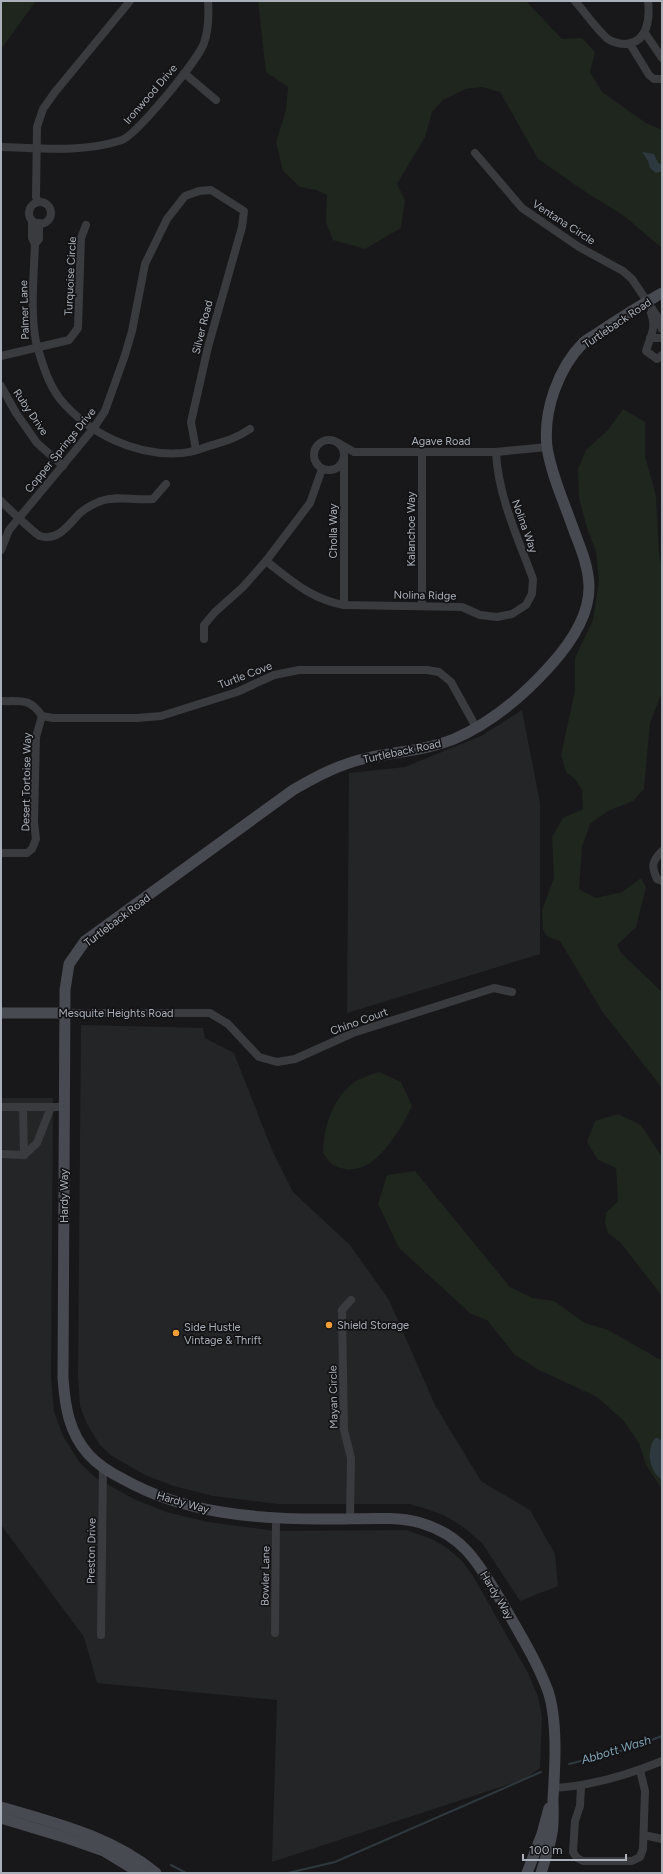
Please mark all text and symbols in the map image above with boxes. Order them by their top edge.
street label: Ironwood Drive [121,62,180,127]
street label: Ventana Circle [530,197,598,248]
street label: Turquoise Circle [62,236,79,316]
street label: Palmer Lane [17,280,32,340]
street label: Turtleback Road [581,296,654,351]
street label: Silver Road [190,299,215,355]
street label: Ruby Drive [10,387,51,438]
street label: Copper Springs Drive [22,405,99,495]
street label: Agave Road [412,435,471,448]
street label: Kalanchoe Way [405,491,418,567]
street label: Nolina Way [509,498,540,555]
street label: Cholla Way [327,503,340,559]
street label: Nolina Ridge [394,588,456,603]
street label: Turtle Cove [216,659,274,692]
street label: Desert Tortoise Way [19,732,34,832]
street label: Turtleback Road [362,737,442,766]
street label: Turtleback Road [82,891,153,949]
street label: Chino Court [329,1005,390,1038]
street label: Mesquite Heights Road [58,1007,174,1020]
street label: Hardy Way [58,1169,71,1223]
place label: Shield Storage [337,1319,409,1332]
marker: Shield Storage [324,1320,334,1330]
place label: Side Hustle Vintage & Thrift [184,1321,262,1347]
marker: Side Hustle Vintage & Thrift [171,1328,181,1338]
street label: Mayan Circle [326,1365,341,1429]
street label: Hardy Way [155,1489,211,1516]
street label: Preston Drive [84,1518,99,1584]
street label: Bowler Lane [258,1546,273,1606]
street label: Hardy Way [477,1569,516,1622]
water label: Abbott Wash [579,1733,653,1768]
scale bar [523,1836,626,1862]
text: 100 m [529,1843,563,1857]

